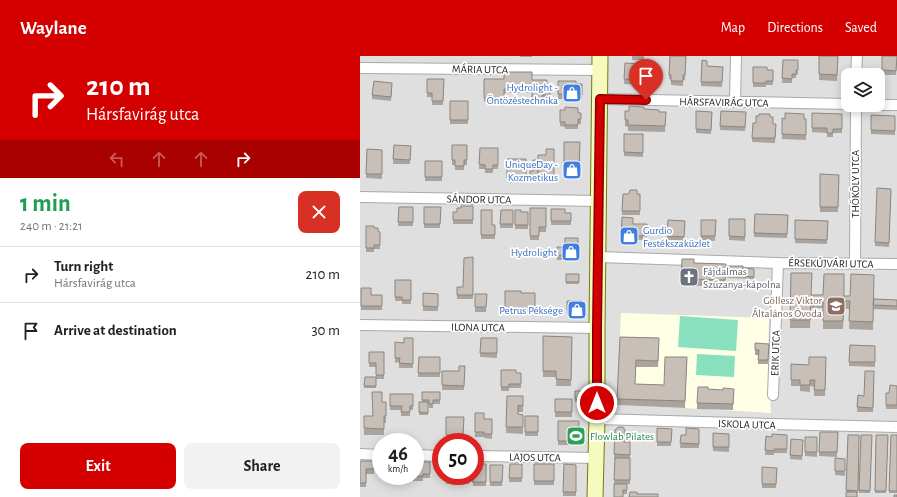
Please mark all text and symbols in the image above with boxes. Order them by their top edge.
text: Waylane [20,19,87,38]
text: Map [721,21,745,35]
text: Directions [767,21,823,35]
text: Saved [845,21,877,35]
pin [629,59,663,100]
street label: MÁRIA UTCA [452,63,509,76]
icon: arrive [635,65,657,87]
map controls [841,68,885,112]
button: layers [841,68,885,112]
icon: right [20,72,72,124]
text: 210 m [86,73,151,101]
place label: Hydrolight - Öntözéstechnika [487,82,559,106]
shop icon: Hydrolight - Öntözéstechnika [561,82,583,104]
street label: HÁRSFAVIRÁG UTCA [679,95,770,109]
text: Hársfavirág utca [86,106,199,124]
icon: left [106,148,128,170]
icon: ahead [148,148,170,170]
icon: ahead [190,148,212,170]
icon: right [232,148,254,170]
street label: THÖKÖLY UTCA [850,149,861,218]
place label: UniqueDay - Kozmetikus [505,159,559,183]
shop icon: UniqueDay - Kozmetikus [561,159,583,181]
button: close [298,191,340,233]
text: 1 min [20,192,71,216]
street label: SÁNDOR UTCA [446,192,512,206]
text: 240 m · 21:21 [20,220,83,233]
shop icon: Gurdio Festékszaküzlet [618,225,640,247]
place label: Gurdio Festékszaküzlet [643,225,711,249]
shop icon: Hydrolight [560,241,582,263]
place label: Hydrolight [511,247,557,258]
street label: ÉRSEKÚJVÁRI UTCA [788,256,874,270]
text: Turn right [54,259,113,274]
icon: right [20,264,42,286]
church icon: Fájdalmas Szűzanya-kápolna [678,266,700,288]
place label: Fájdalmas Szűzanya-kápolna [703,266,781,290]
text: 210 m [306,267,340,282]
text: Hársfavirág utca [54,277,136,290]
place label: Göllesz Viktor Általános Óvoda [752,295,822,319]
school or university icon: Göllesz Viktor Általános Óvoda [825,295,847,317]
shop icon: Petrus Péksége [566,299,588,321]
place label: Petrus Péksége [499,305,563,316]
icon: arrive [20,320,42,342]
street label: ILONA UTCA [451,322,506,333]
text: Arrive at destination [54,323,177,338]
text: 30 m [311,323,340,338]
street label: ERIK UTCA [769,329,782,376]
position arrow [576,382,618,424]
street label: ISKOLA UTCA [718,418,777,431]
sports icon: Flowlab Pilates [565,425,587,447]
place label: Flowlab Pilates [590,431,654,442]
speed limit sign: 50 [432,433,484,485]
button: Exit [20,443,176,489]
button: Share [184,443,340,489]
text: 46 [388,444,408,464]
street label: LAJOS UTCA [509,452,562,463]
text: km/h [388,464,408,474]

